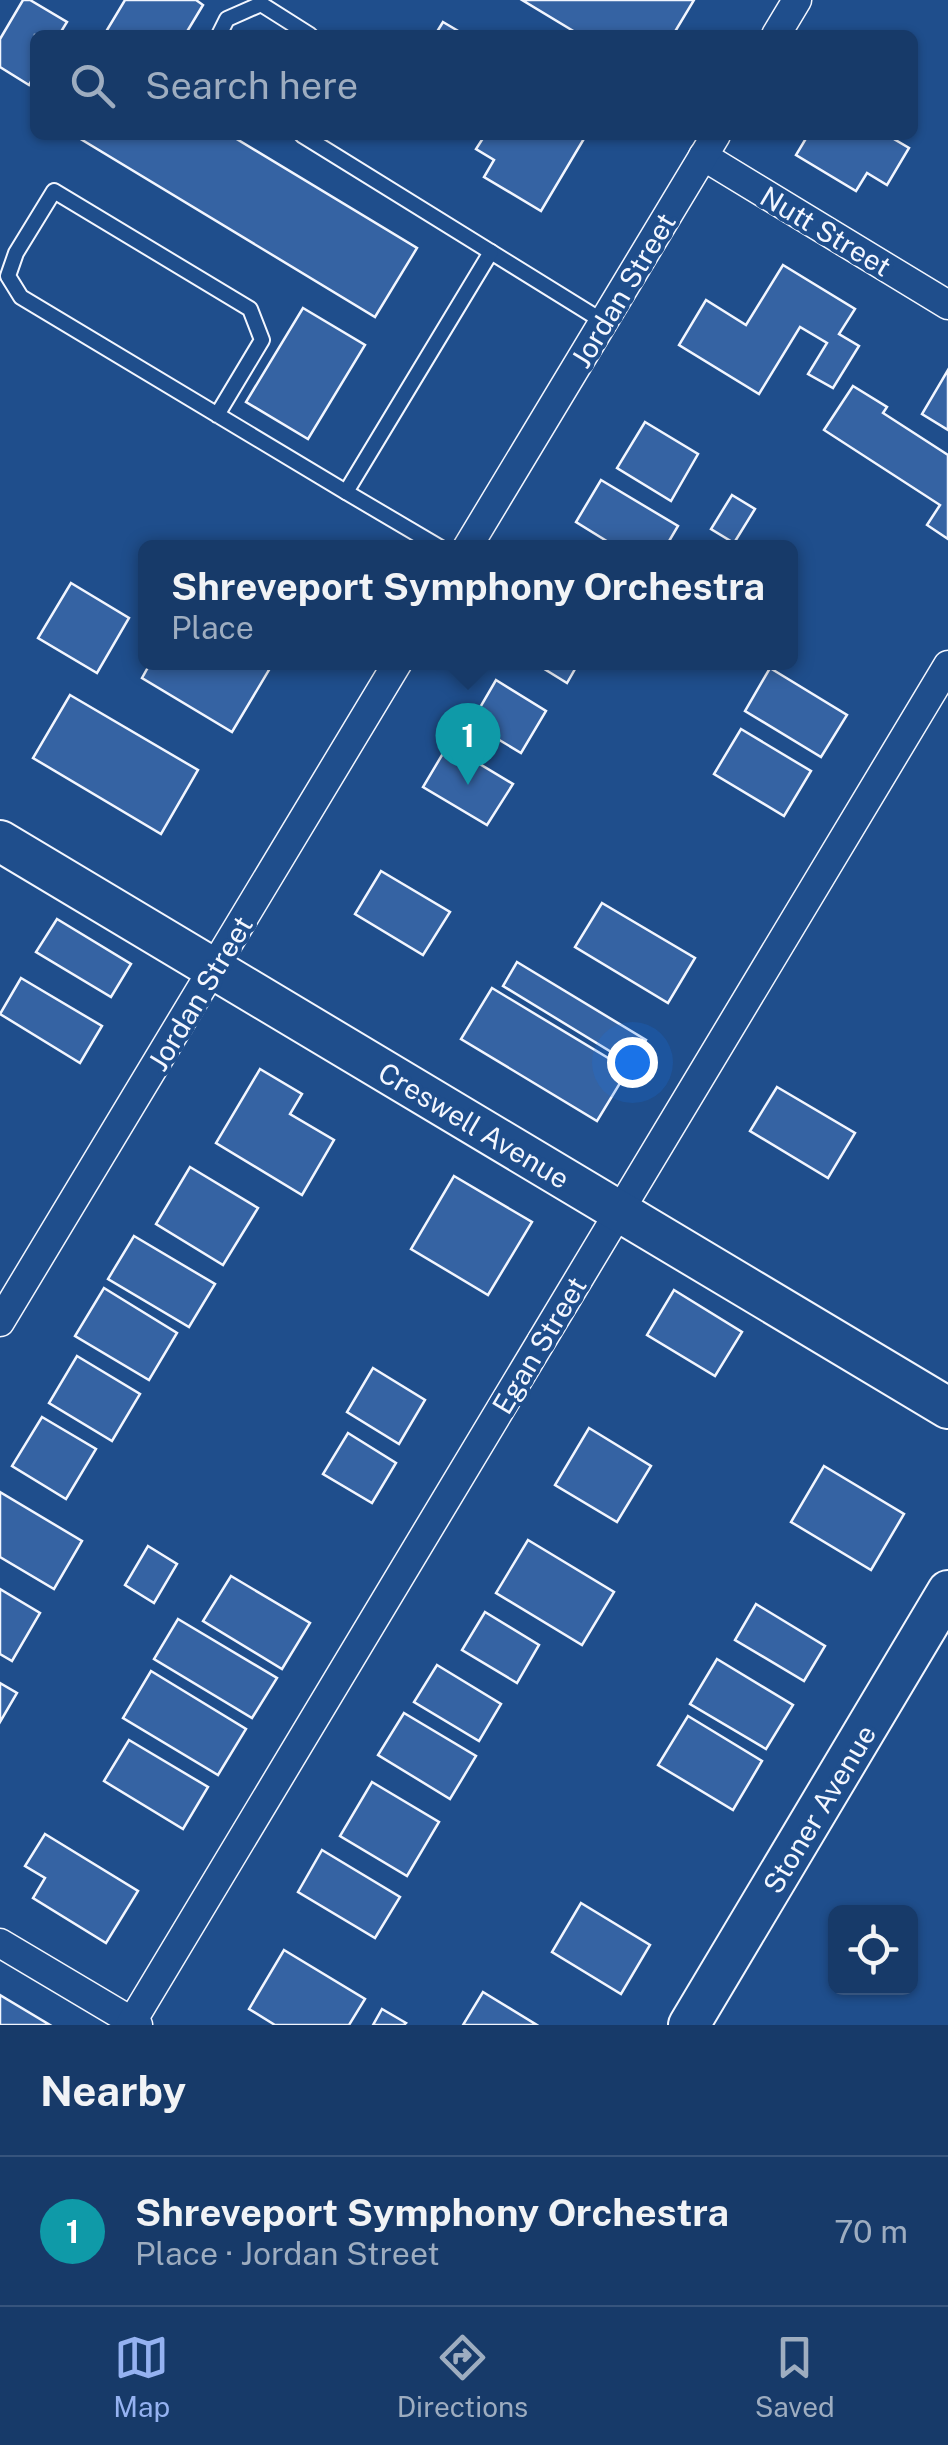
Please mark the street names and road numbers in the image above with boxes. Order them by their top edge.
street label: Nutt Street [755,179,897,283]
street label: Jordan Street [564,207,682,373]
street label: Jordan Street [141,910,259,1076]
street label: Creswell Avenue [373,1055,575,1195]
street label: Egan Street [485,1270,593,1420]
street label: Stoner Avenue [756,1719,882,1899]

